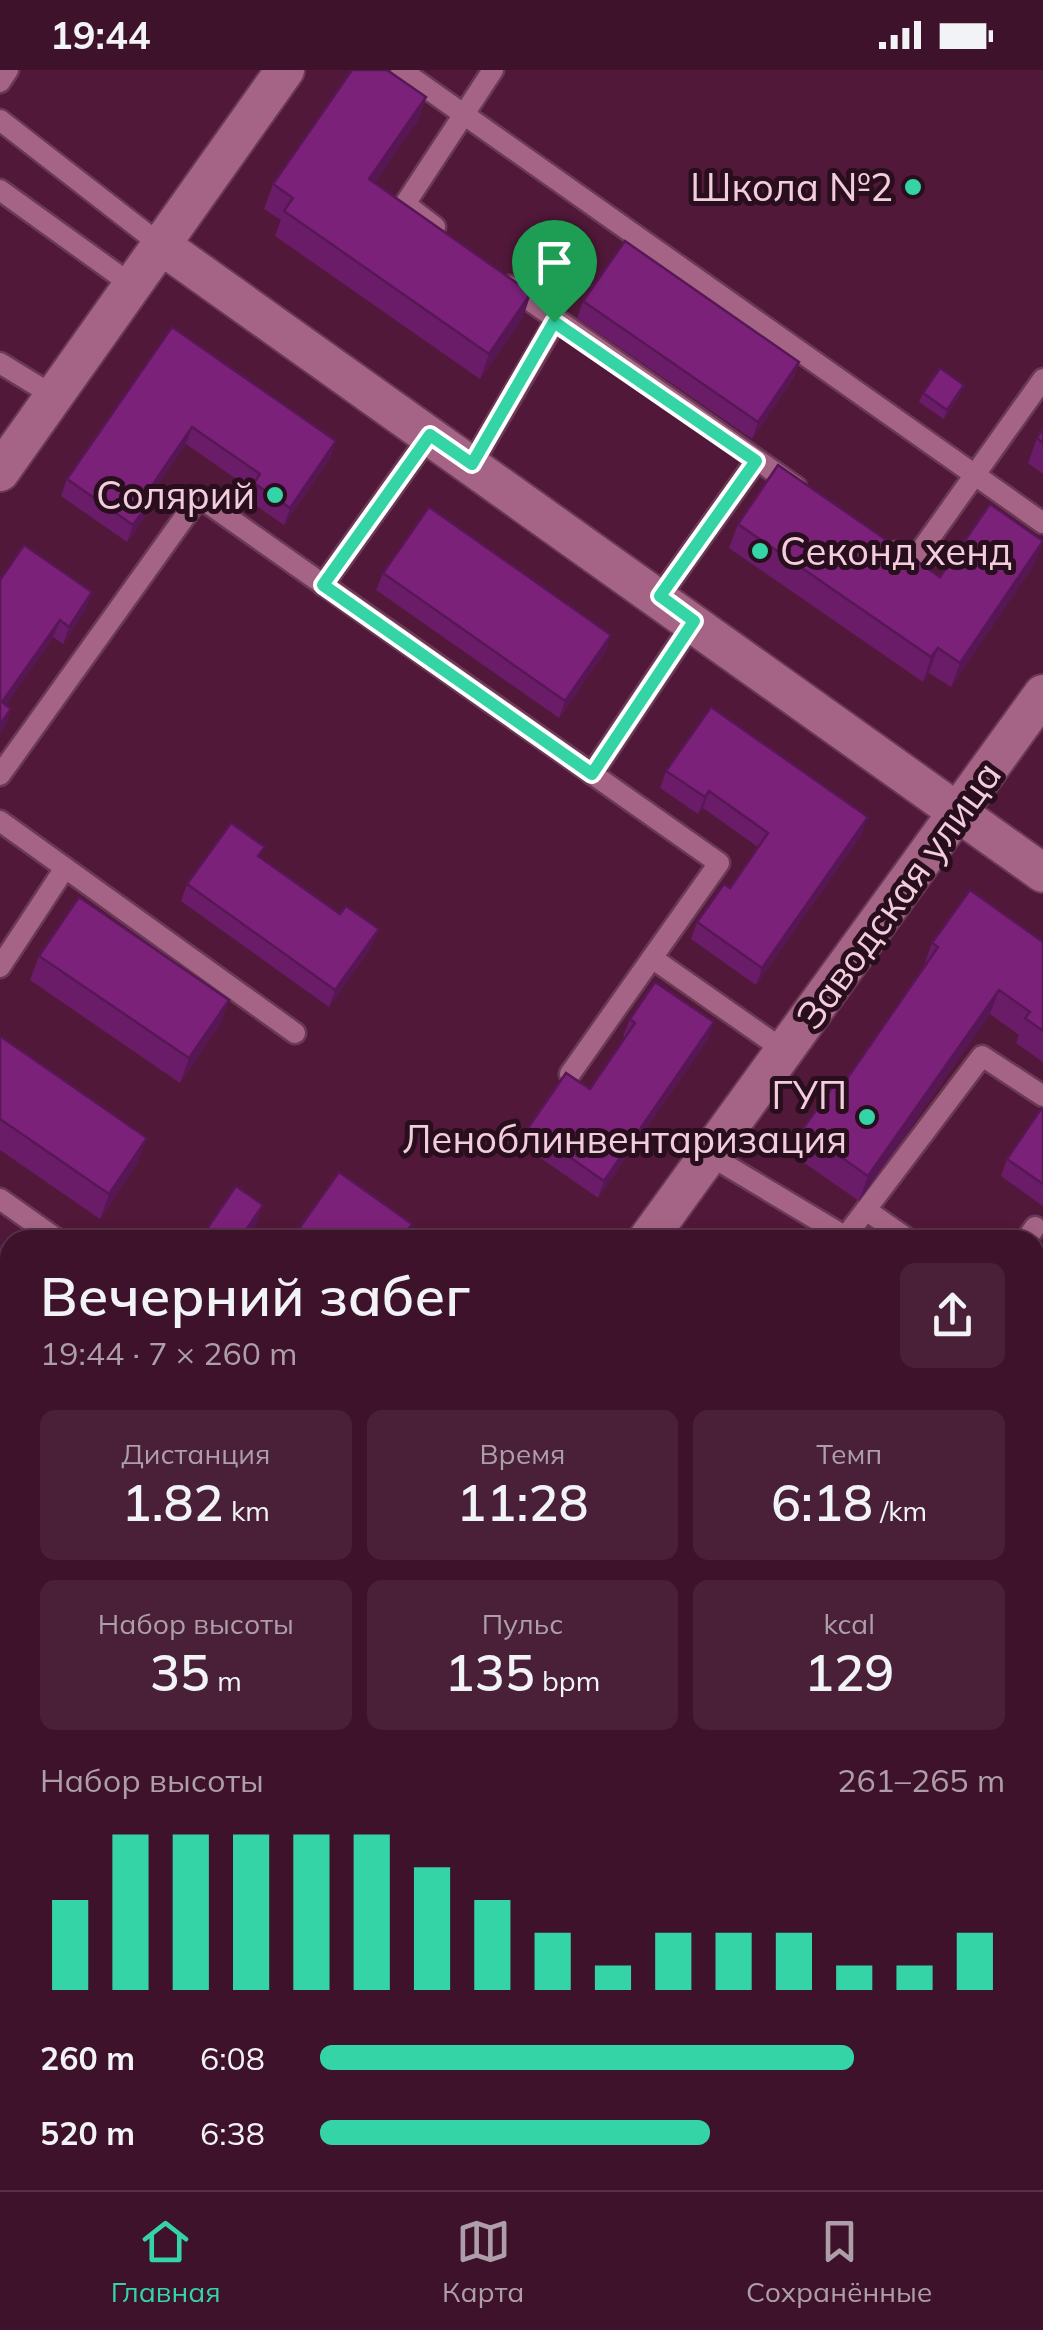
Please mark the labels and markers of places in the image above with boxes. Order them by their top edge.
place label: Школа №2 [690,163,893,211]
marker: Школа №2 [902,176,924,198]
pin [512,220,597,323]
place label: Солярий [96,471,255,519]
marker: Солярий [264,484,286,506]
place label: Секонд хенд [780,527,1012,575]
marker: Секонд хенд [749,540,771,562]
place label: ГУП Леноблинвентаризация [402,1071,847,1163]
marker: ГУП Леноблинвентаризация [856,1106,878,1128]

